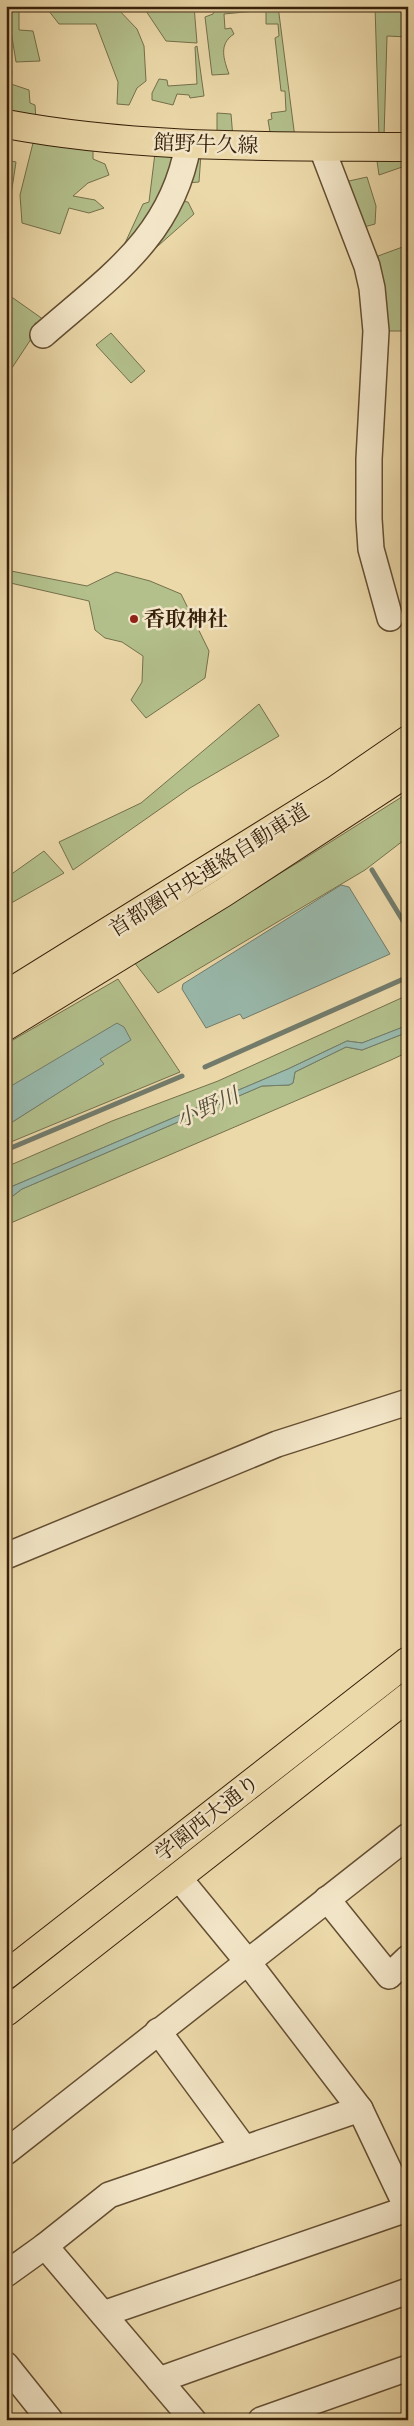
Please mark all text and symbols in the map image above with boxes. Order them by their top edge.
street label: 館野牛久線 [153,130,259,160]
place label: 香取神社 [144,607,228,633]
marker: 香取神社 [128,613,140,625]
street label: 首都圏中央連絡自動車道 [105,799,314,943]
water label: 小野川 [172,1082,245,1134]
street label: 学園西大通り [150,1770,265,1868]

